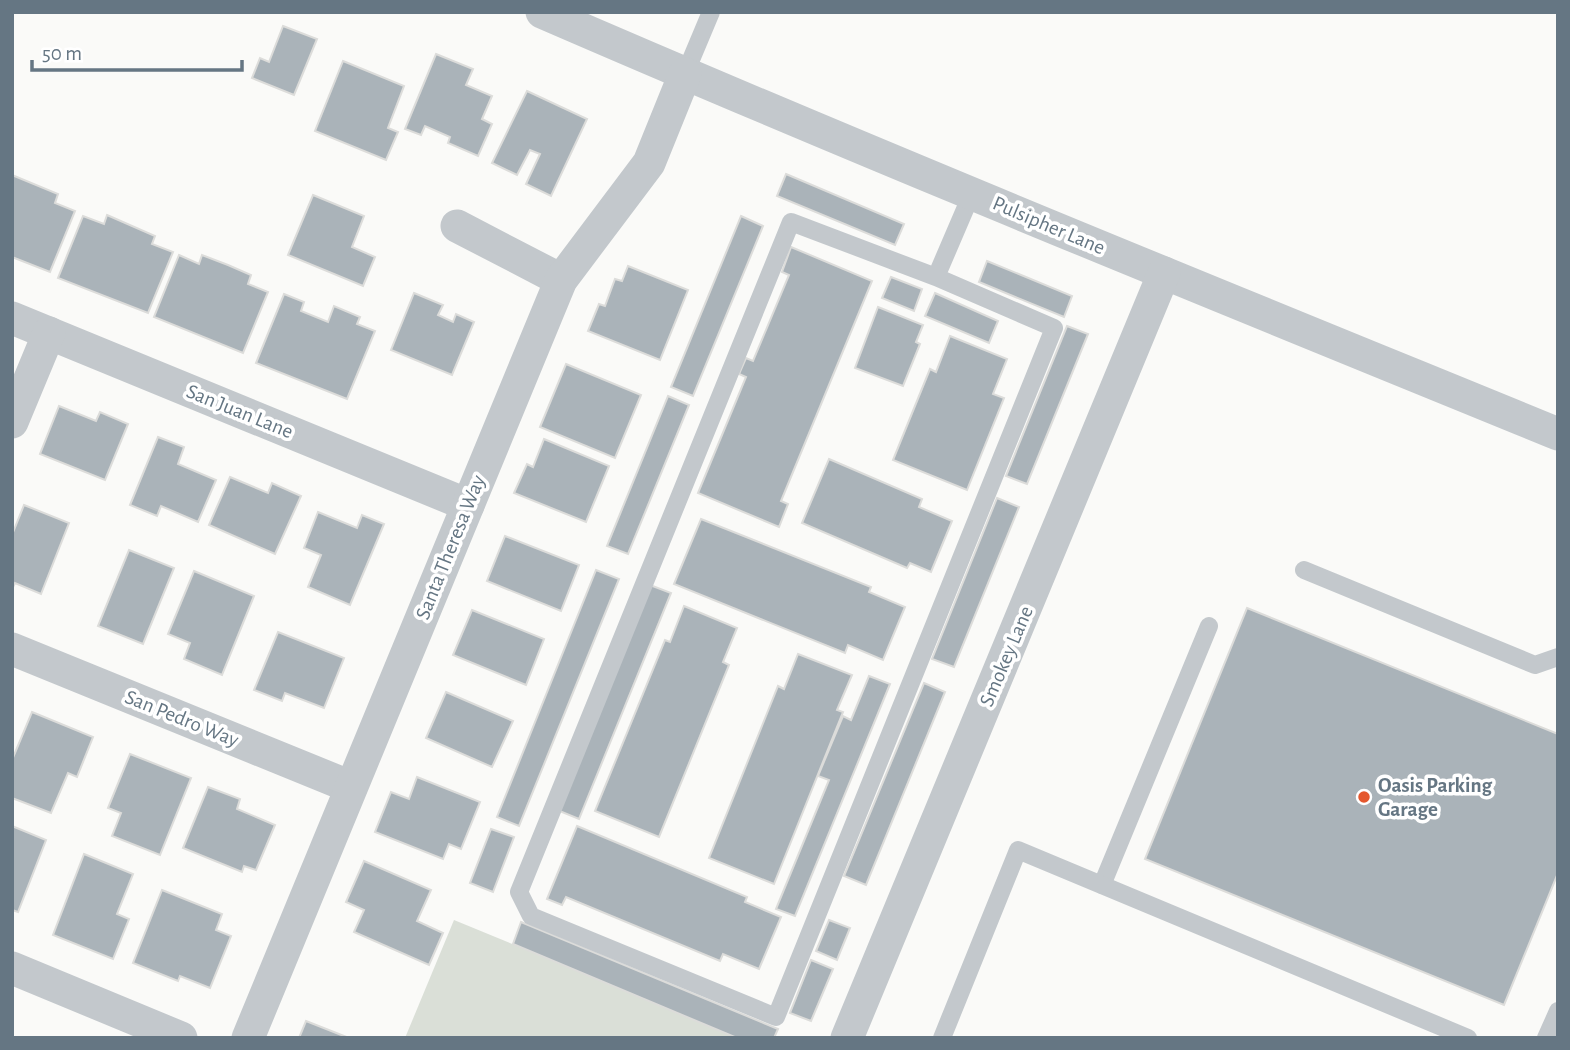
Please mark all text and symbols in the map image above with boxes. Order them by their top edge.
scale bar [32,28,242,72]
text: 50 m [42,43,82,64]
street label: Pulsipher Lane [990,192,1108,259]
street label: San Juan Lane [184,381,296,442]
street label: Santa Theresa Way [412,472,489,622]
street label: Smokey Lane [976,603,1037,710]
street label: San Pedro Way [122,686,242,751]
place label: Oasis Parking Garage [1378,775,1493,820]
marker: Oasis Parking Garage [1356,789,1372,805]

